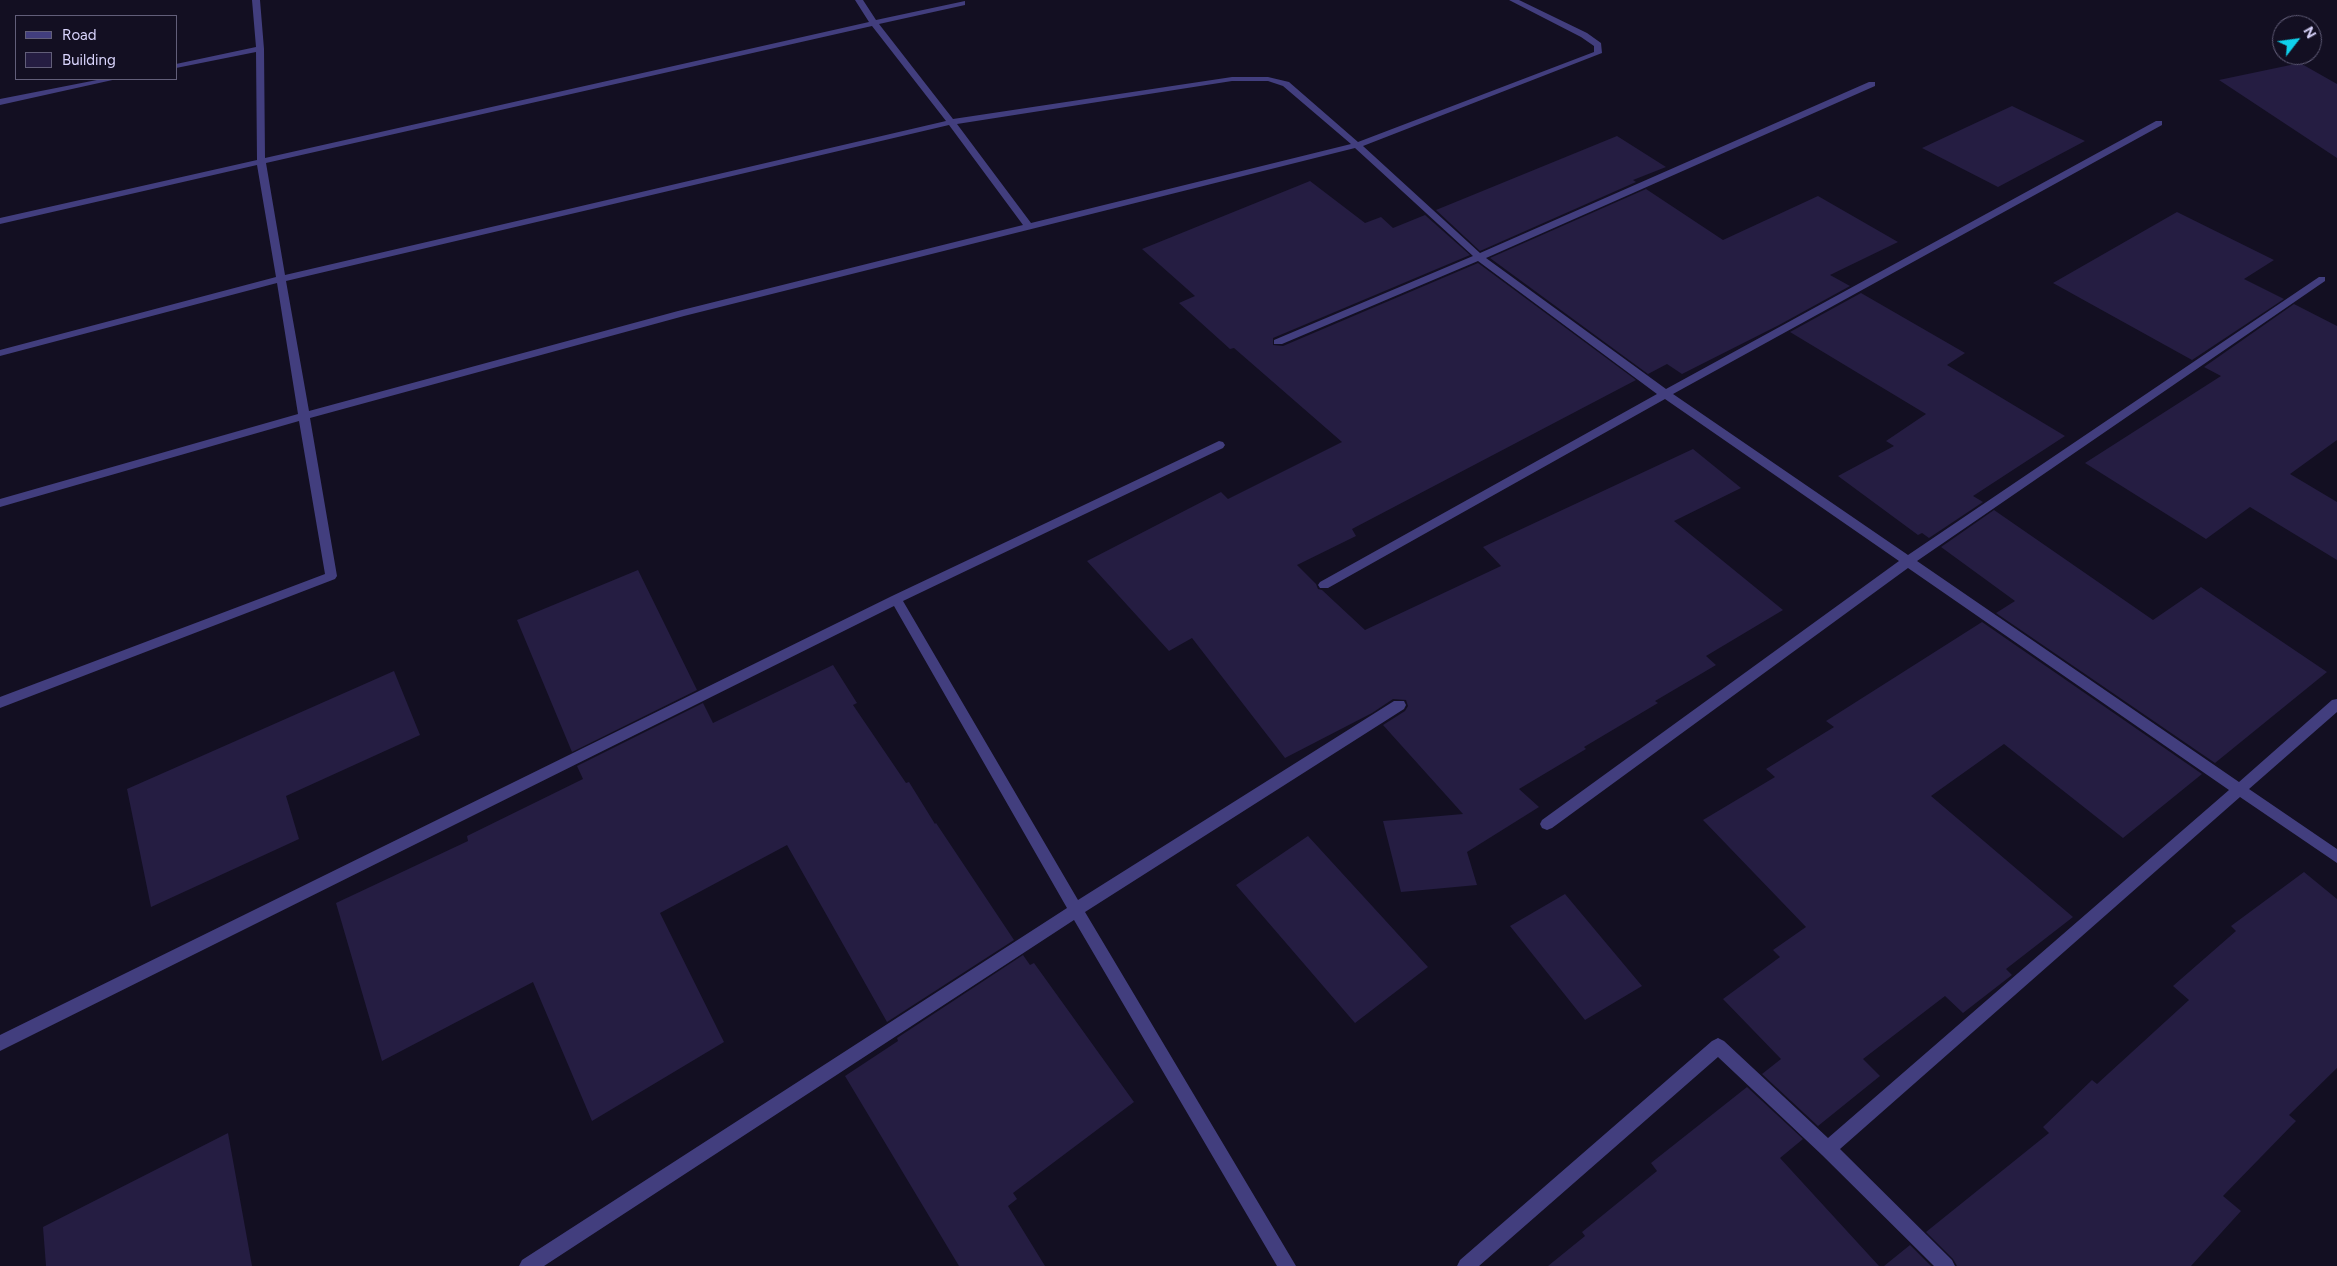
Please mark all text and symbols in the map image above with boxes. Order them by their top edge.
legend [15,15,178,80]
north arrow [2272,15,2322,65]
text: N [2299,24,2320,42]
text: Road [62,26,97,44]
text: Building [62,51,116,69]

